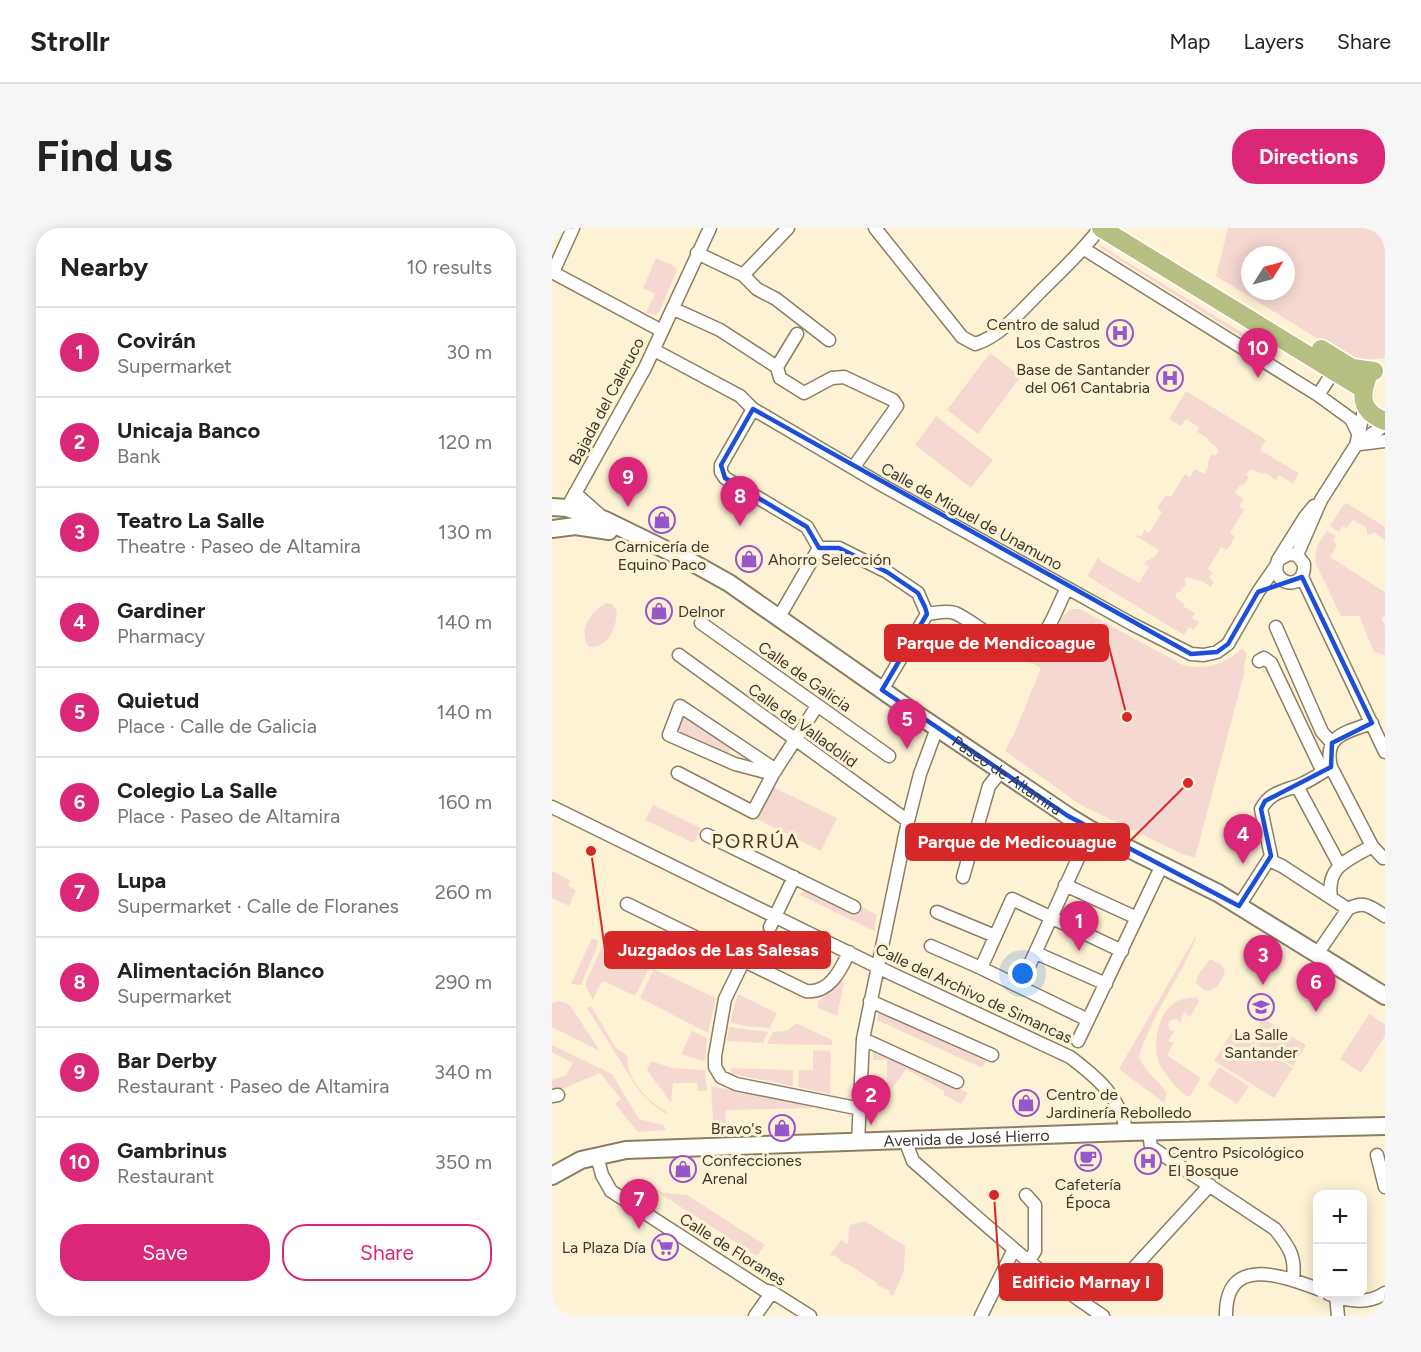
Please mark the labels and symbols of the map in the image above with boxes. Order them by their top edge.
north arrow [1241,246,1295,300]
place label: Centro de salud Los Castros [987,315,1100,352]
hospital icon: Centro de salud Los Castros [1105,318,1135,348]
pin: 10 [1238,328,1278,378]
street label: Bajada del Caleruco [565,334,648,468]
place label: Base de Santander del 061 Cantabria [1016,360,1151,397]
hospital icon: Base de Santander del 061 Cantabria [1155,363,1185,393]
pin: 9 [608,458,648,507]
street label: Calle de Miguel de Unamuno [878,459,1066,574]
pin: 8 [720,476,759,526]
shop icon: Carnicería de Equino Paco [647,505,677,535]
place label: Carnicería de Equino Paco [615,537,710,574]
shop icon: Ahorro Selección [734,544,764,574]
place label: Ahorro Selección [768,550,891,569]
shop icon: Delnor [644,596,674,626]
place label: Delnor [678,602,725,621]
callout: Parque de Mendicoague [885,625,1108,661]
text: Parque de Mendicoague [896,632,1096,654]
street label: Calle de Galicia [754,637,855,716]
street label: Calle de Valladolid [744,679,861,771]
pin: 5 [888,700,926,749]
street label: Paseo de Altamira [948,732,1065,819]
pin: 4 [1224,814,1262,864]
callout: Parque de Medicouague [906,824,1129,860]
district label: PORRÚA [712,829,800,853]
text: Parque de Medicouague [917,831,1117,853]
pin: 1 [1060,902,1098,951]
callout: Juzgados de Las Salesas [605,932,830,968]
pin: 3 [1244,936,1282,985]
text: Juzgados de Las Salesas [617,939,819,961]
street label: Calle del Archivo de Simancas [873,940,1075,1047]
your location [1008,959,1037,988]
pin: 6 [1296,962,1335,1012]
school or university icon: La Salle Santander [1246,992,1276,1022]
place label: La Salle Santander [1224,1025,1298,1062]
pin: 2 [852,1076,890,1125]
place label: Centro de Jardinería Rebolledo [1046,1085,1192,1122]
shop icon: Centro de Jardinería Rebolledo [1011,1088,1041,1118]
shop icon: Bravo's [767,1113,797,1143]
place label: Bravo's [711,1119,762,1138]
street label: Avenida de José Hierro [883,1126,1050,1151]
cafe icon: Cafetería Época [1073,1143,1103,1173]
place label: Centro Psicológico El Bosque [1168,1143,1304,1180]
hospital icon: Centro Psicológico El Bosque [1133,1146,1163,1176]
place label: Confecciones Arenal [702,1151,802,1188]
shop icon: Confecciones Arenal [668,1154,698,1184]
place label: Cafetería Época [1055,1175,1121,1212]
pin: 7 [620,1180,658,1229]
street label: Calle de Floranes [676,1209,789,1290]
supermarket icon: La Plaza Día [650,1232,680,1262]
place label: La Plaza Día [562,1238,646,1257]
callout: Edificio Marnay I [1000,1264,1162,1300]
text: Edificio Marnay I [1012,1271,1150,1293]

